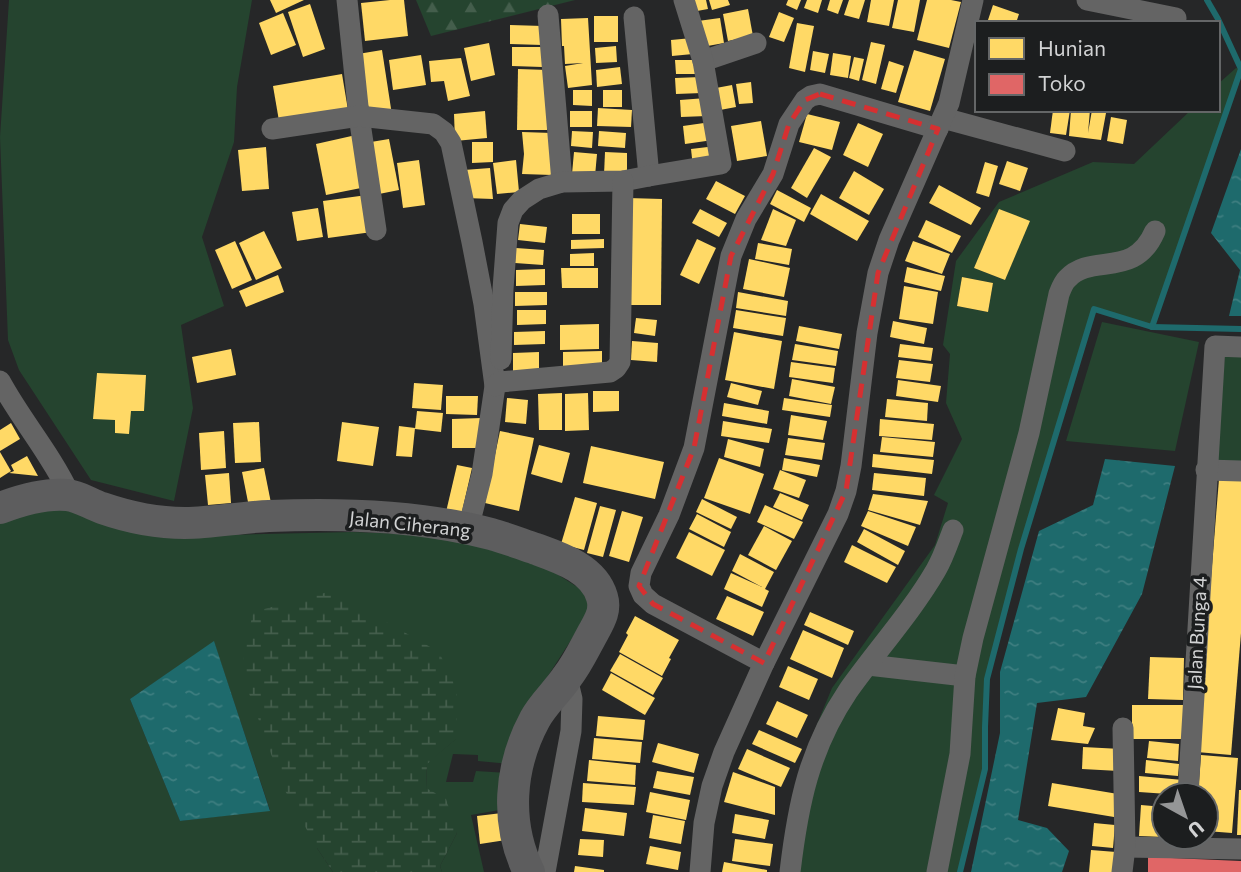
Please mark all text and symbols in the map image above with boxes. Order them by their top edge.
legend [975,21,1220,112]
text: Hunian [1038,35,1106,60]
text: Toko [1038,70,1086,95]
street label: Jalan Ciherang [348,506,472,541]
street label: Jalan Bunga 4 [1182,576,1211,690]
north arrow [1150,781,1220,851]
text: U [1184,816,1209,843]

